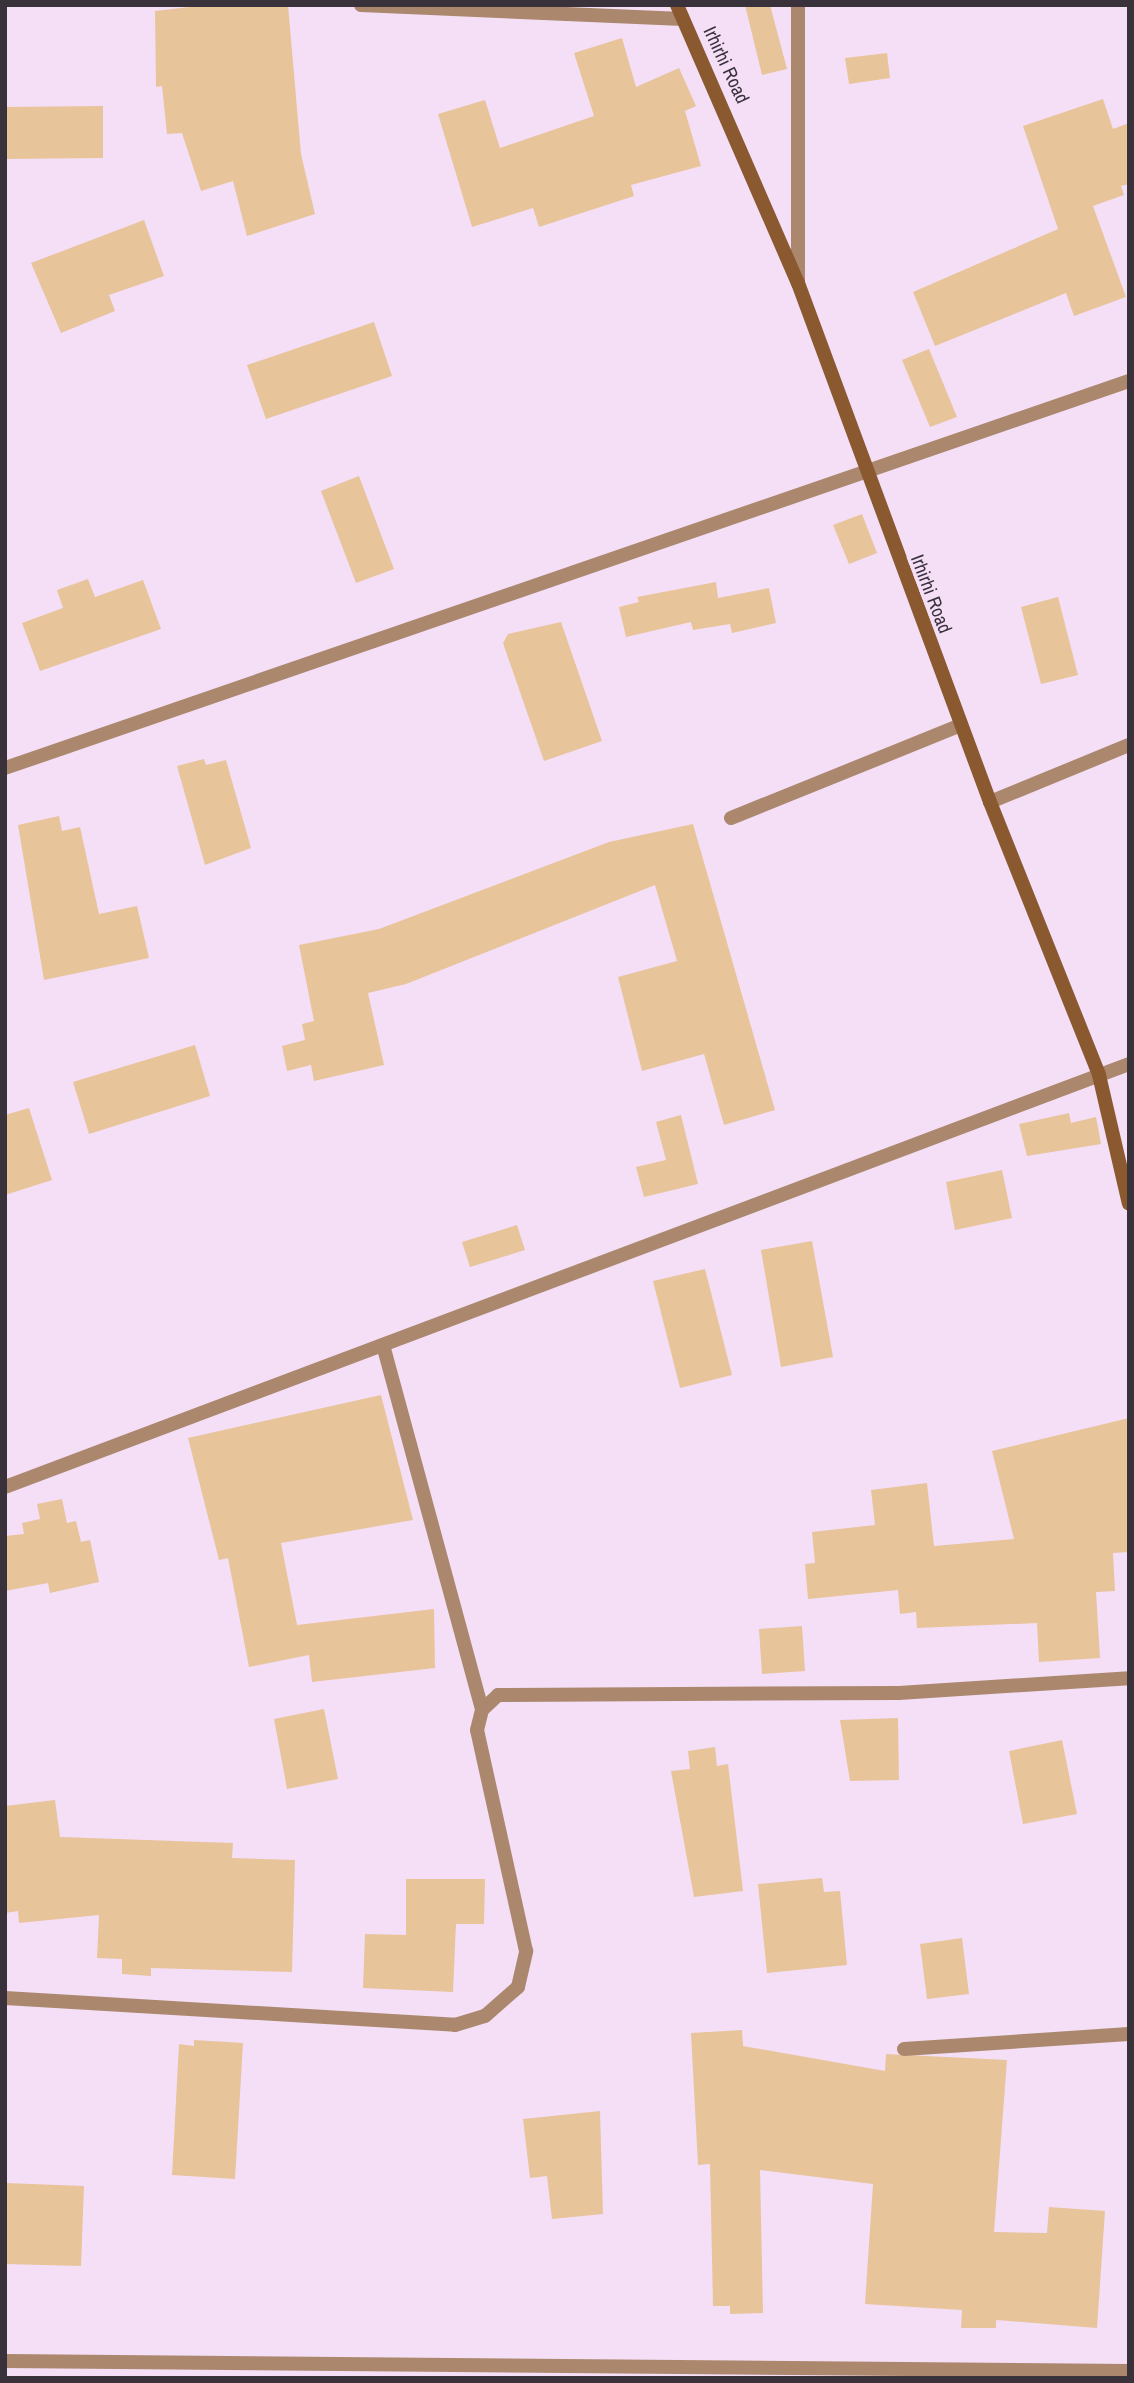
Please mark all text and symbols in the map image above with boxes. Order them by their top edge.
street label: Irhirhi Road [698,23,754,107]
street label: Irhirhi Road [906,552,956,636]

